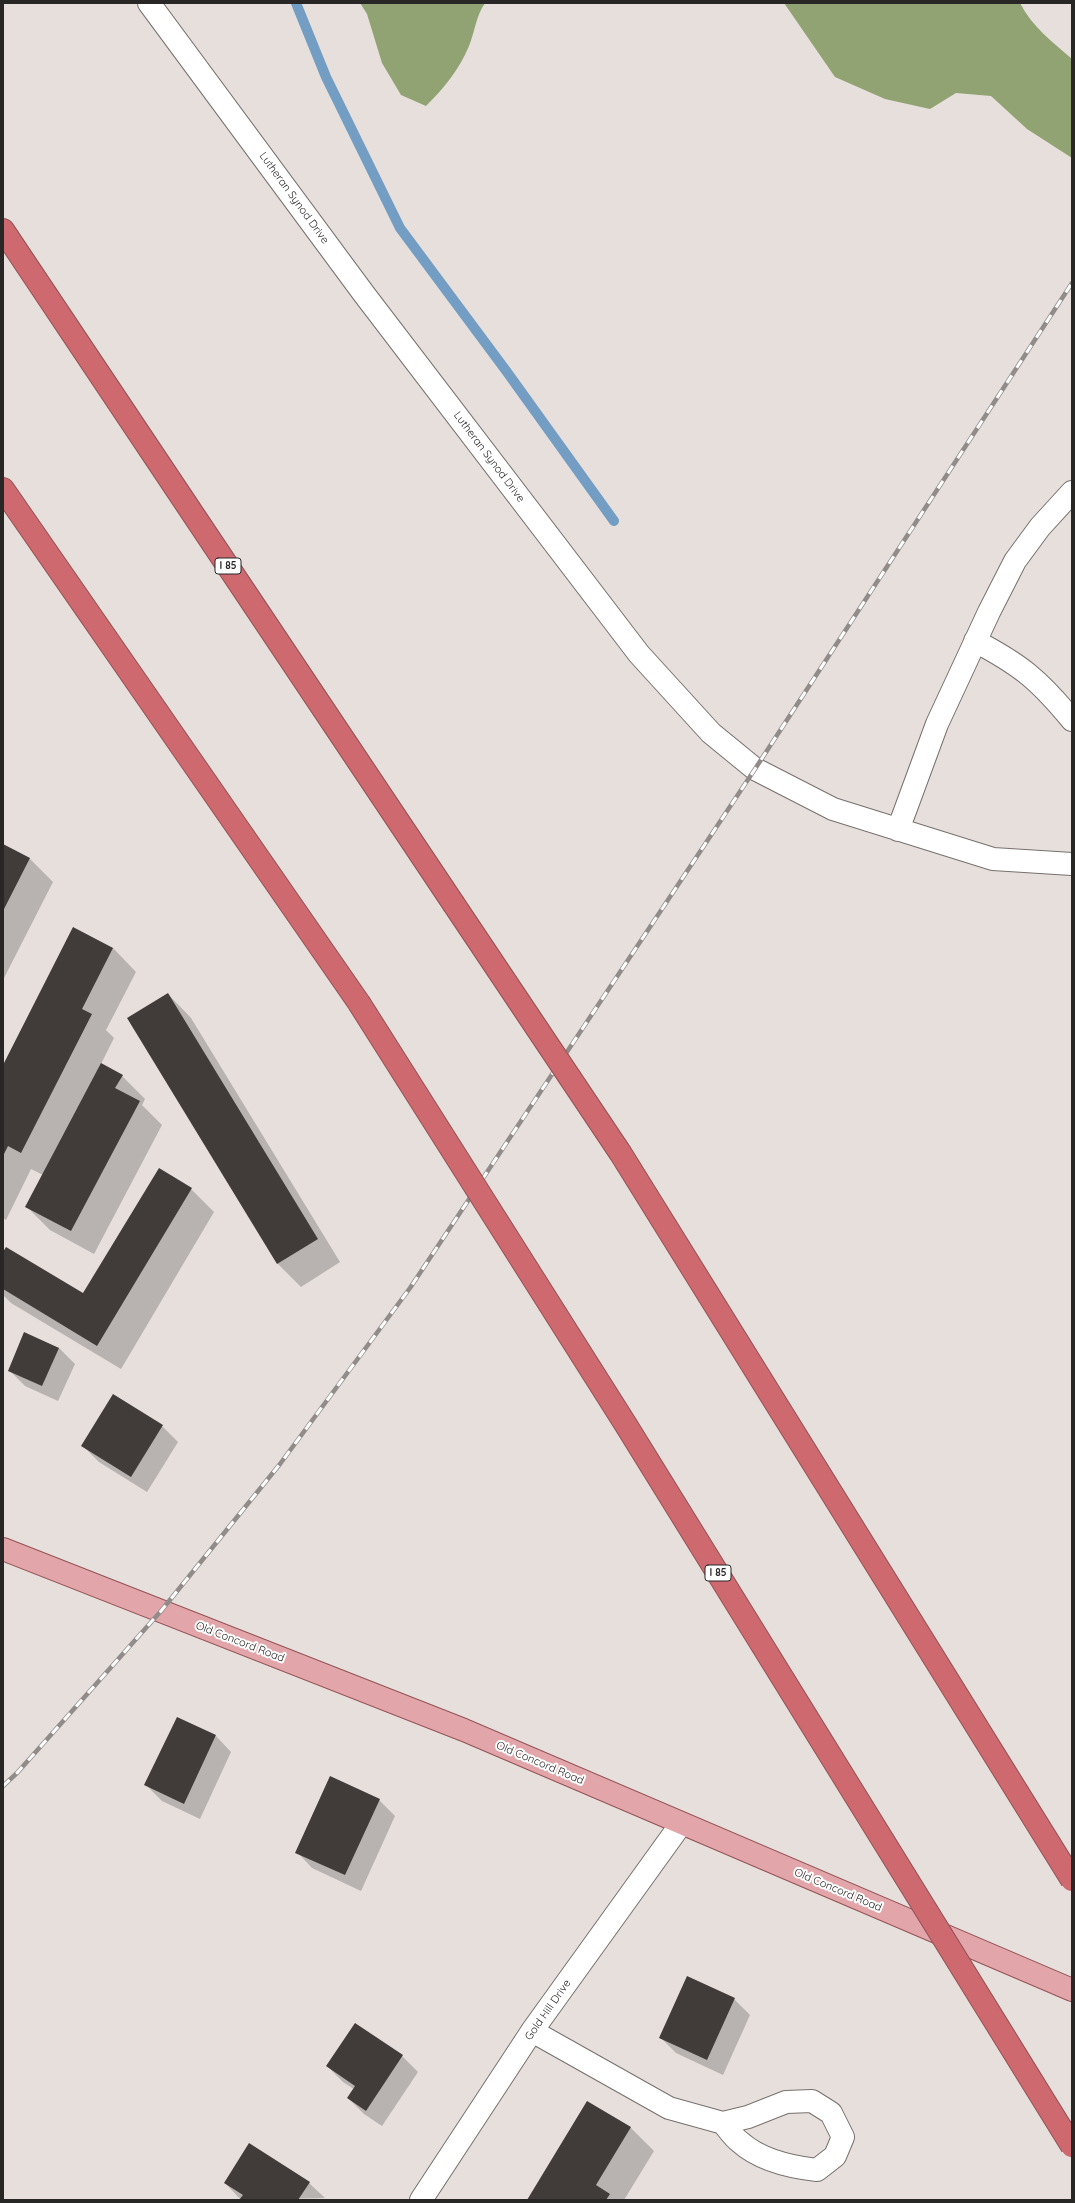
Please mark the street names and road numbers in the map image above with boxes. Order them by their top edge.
street label: Lutheran Synod Drive [256,150,332,246]
street label: Lutheran Synod Drive [451,409,527,505]
road number: I 85 [215,558,241,574]
road number: I 85 [705,1565,731,1581]
street label: Old Concord Road [194,1619,286,1665]
street label: Old Concord Road [494,1739,586,1787]
street label: Old Concord Road [792,1866,884,1914]
street label: Gold Hill Drive [522,1977,574,2043]

